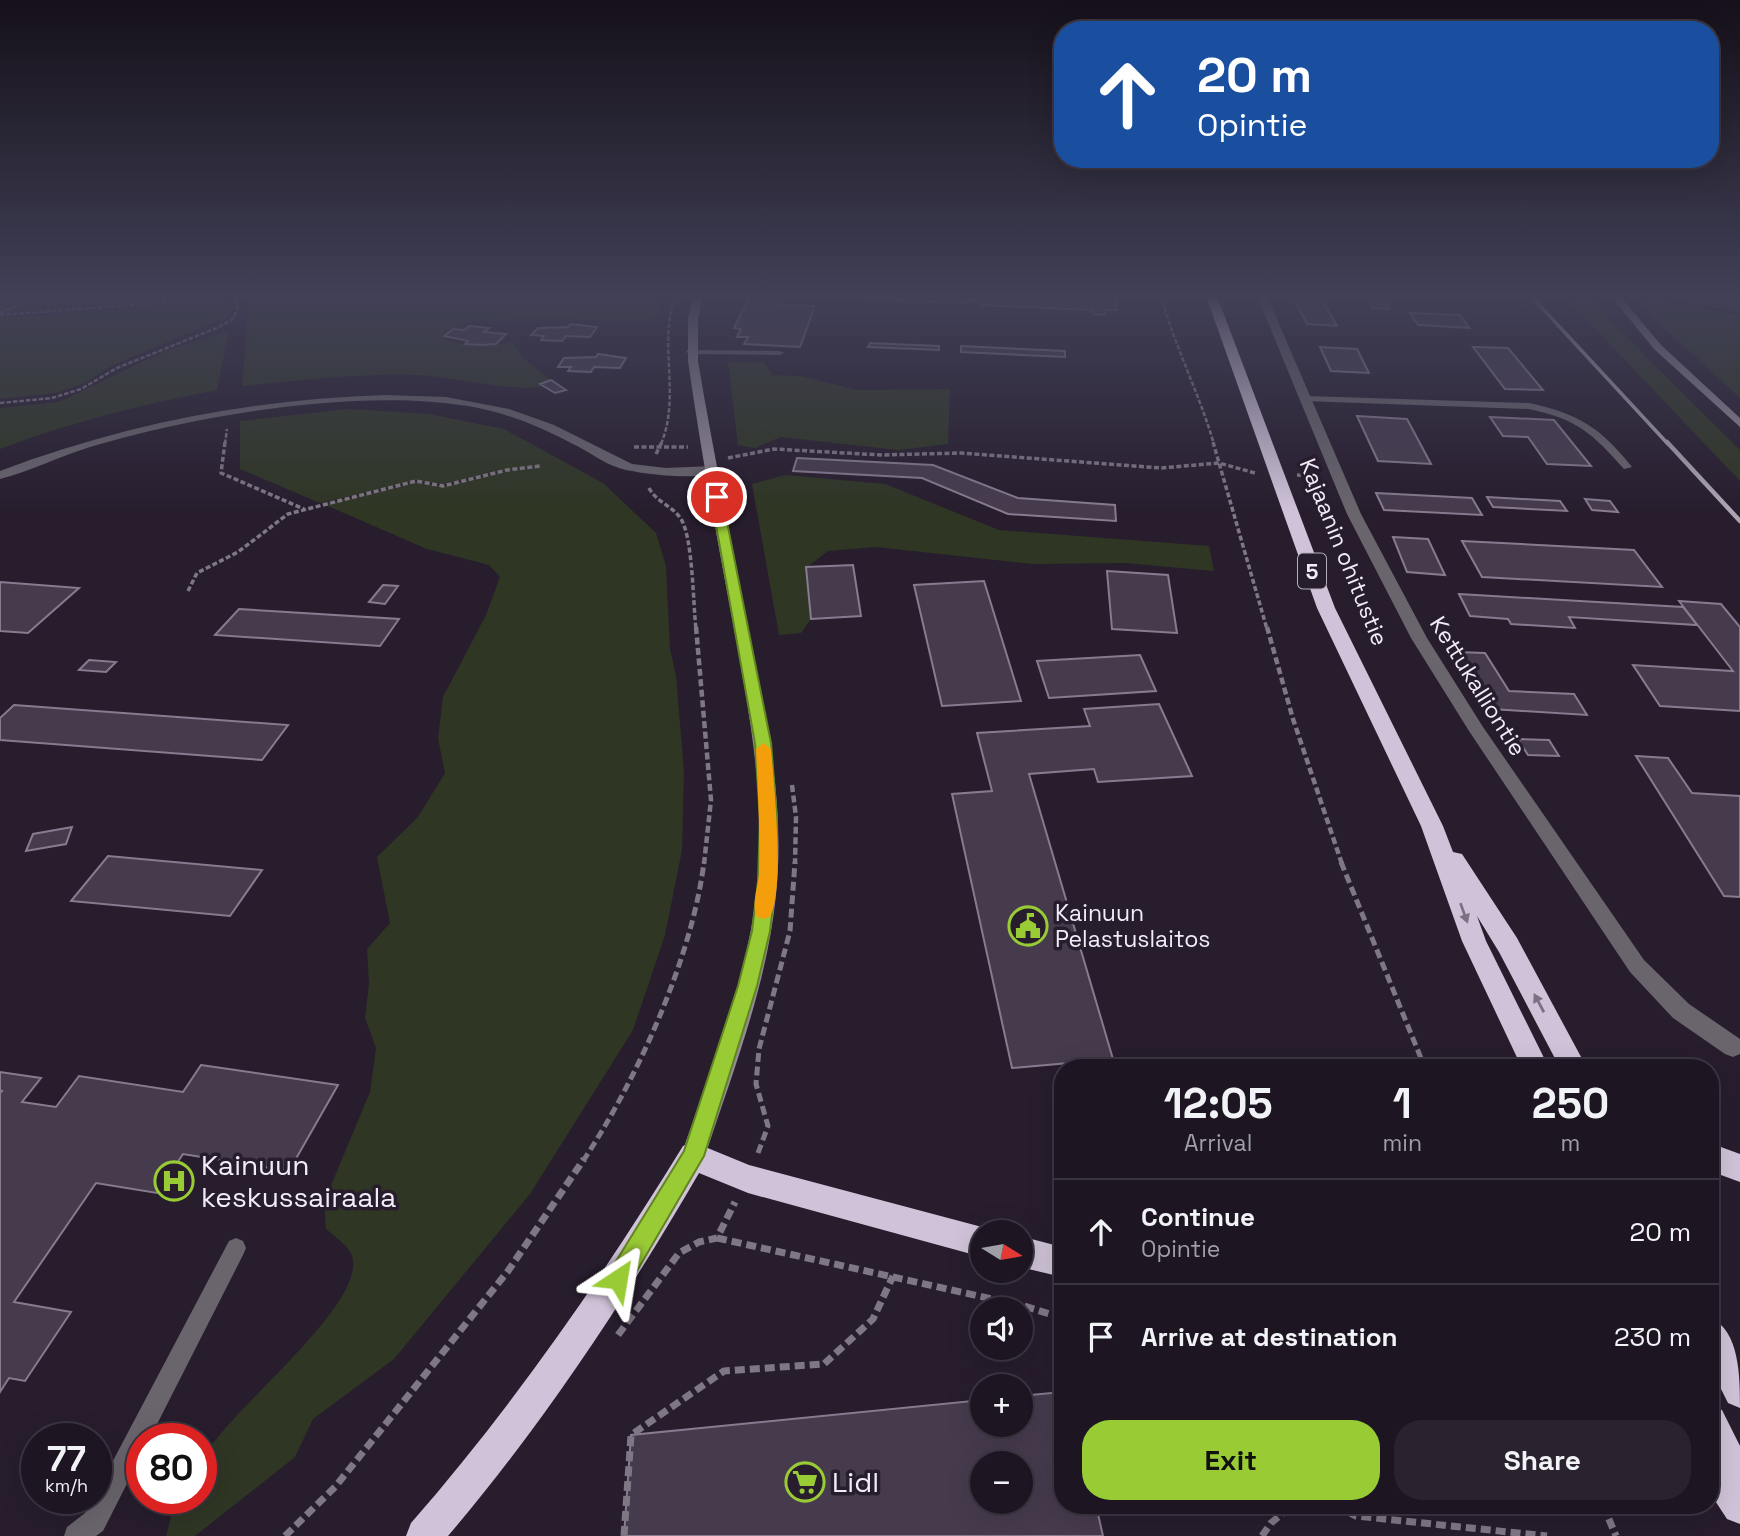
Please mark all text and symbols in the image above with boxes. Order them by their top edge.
text: 20 m [1197,44,1312,106]
icon: ahead [1082,49,1173,140]
text: Opintie [1197,105,1308,145]
street label: Kajaanin ohitustie [1293,454,1395,650]
pin [687,467,747,527]
icon: arrive [698,478,736,516]
road number: 5 [1298,554,1326,588]
street label: Kettukalliontie [1423,610,1533,762]
place label: Kainuun Pelastuslaitos [1055,898,1210,954]
one-way arrow [1459,903,1470,924]
public building icon: Kainuun Pelastuslaitos [1007,905,1049,947]
one-way arrow [1534,993,1545,1013]
text: 12:05 [1164,1077,1273,1130]
text: 1 [1393,1077,1412,1130]
text: 250 [1532,1077,1609,1130]
text: Arrival [1184,1128,1252,1158]
text: min [1382,1128,1422,1158]
text: m [1561,1128,1580,1158]
place label: Kainuun keskussairaala [201,1147,396,1215]
hospital icon: Kainuun keskussairaala [153,1160,195,1202]
text: Continue [1141,1200,1255,1234]
icon: ahead [1082,1213,1120,1251]
text: 20 m [1630,1215,1691,1249]
north arrow [970,1220,1032,1283]
map controls [970,1220,1033,1514]
text: Opintie [1141,1234,1220,1264]
position arrow [581,1242,655,1316]
button: sound [970,1297,1033,1360]
icon: arrive [1082,1318,1120,1356]
text: Arrive at destination [1141,1320,1398,1354]
text: 230 m [1614,1320,1691,1354]
button: + [970,1374,1033,1437]
button: Exit [1082,1420,1380,1500]
button: Share [1394,1420,1691,1500]
speed limit sign: 80 [126,1423,217,1514]
text: 77 [47,1437,86,1481]
button: − [970,1451,1033,1514]
supermarket icon: Lidl [784,1461,826,1503]
place label: Lidl [832,1464,879,1500]
text: km/h [45,1474,88,1497]

